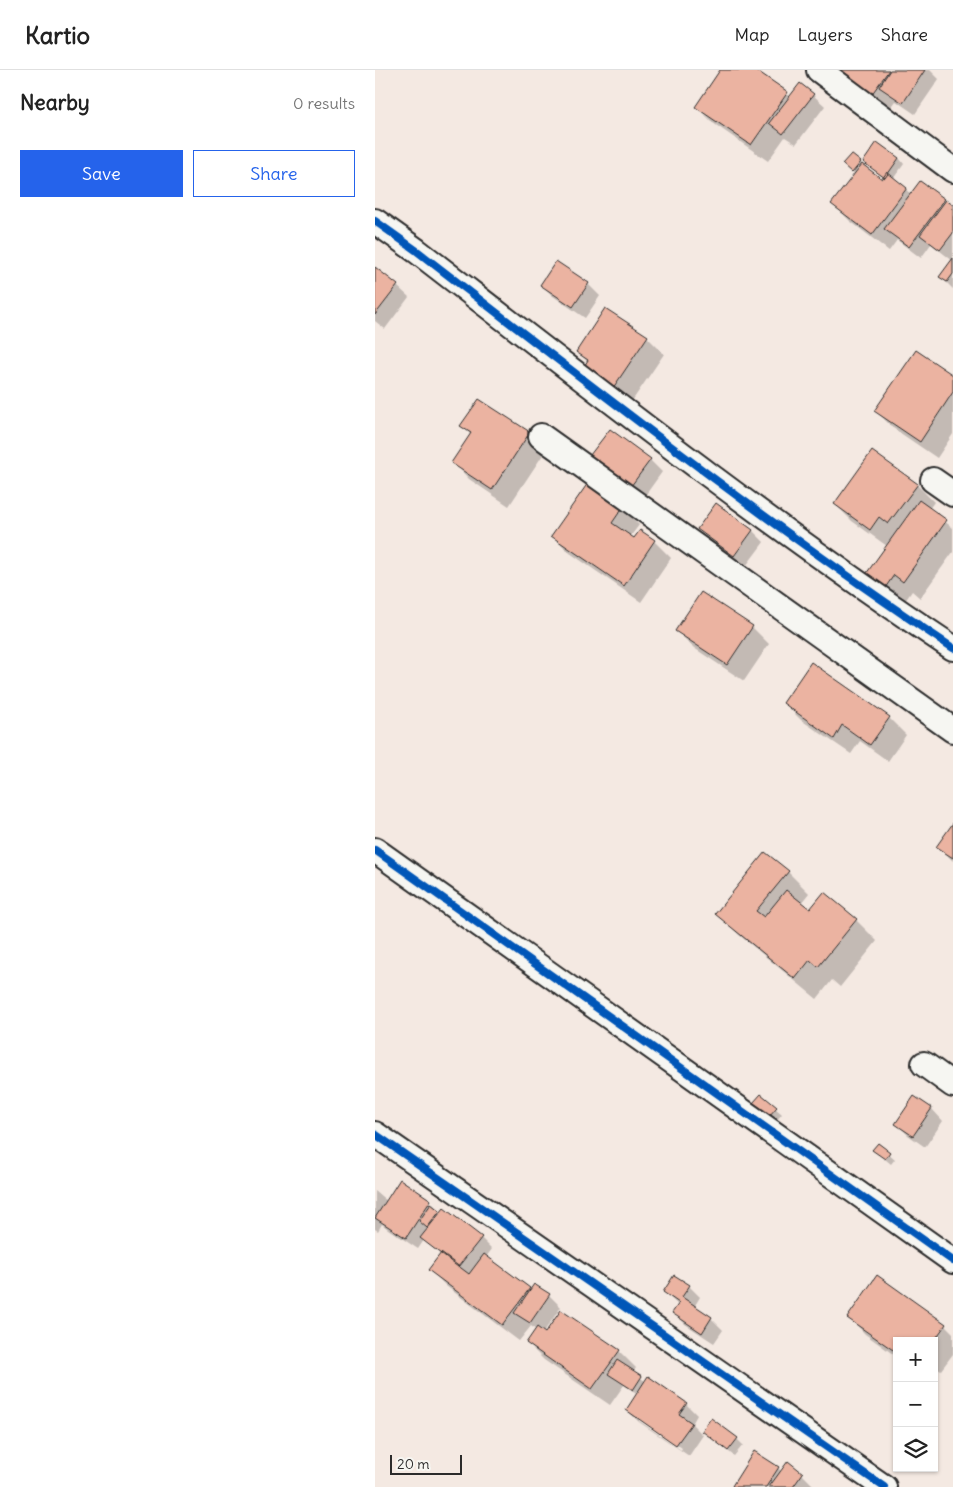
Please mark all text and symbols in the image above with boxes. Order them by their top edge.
text: Kartio [25,20,90,50]
text: Map [734,23,769,46]
text: Layers [797,23,853,46]
text: Share [881,23,928,46]
text: Nearby [20,89,90,116]
text: 0 results [293,93,355,113]
button: Save [20,150,183,197]
button: Share [193,150,355,197]
map controls [893,1337,938,1472]
button: + [893,1337,938,1382]
button: − [893,1382,938,1427]
button: layers [893,1427,938,1472]
scale bar [390,1452,463,1475]
text: 20 m [397,1455,430,1473]

